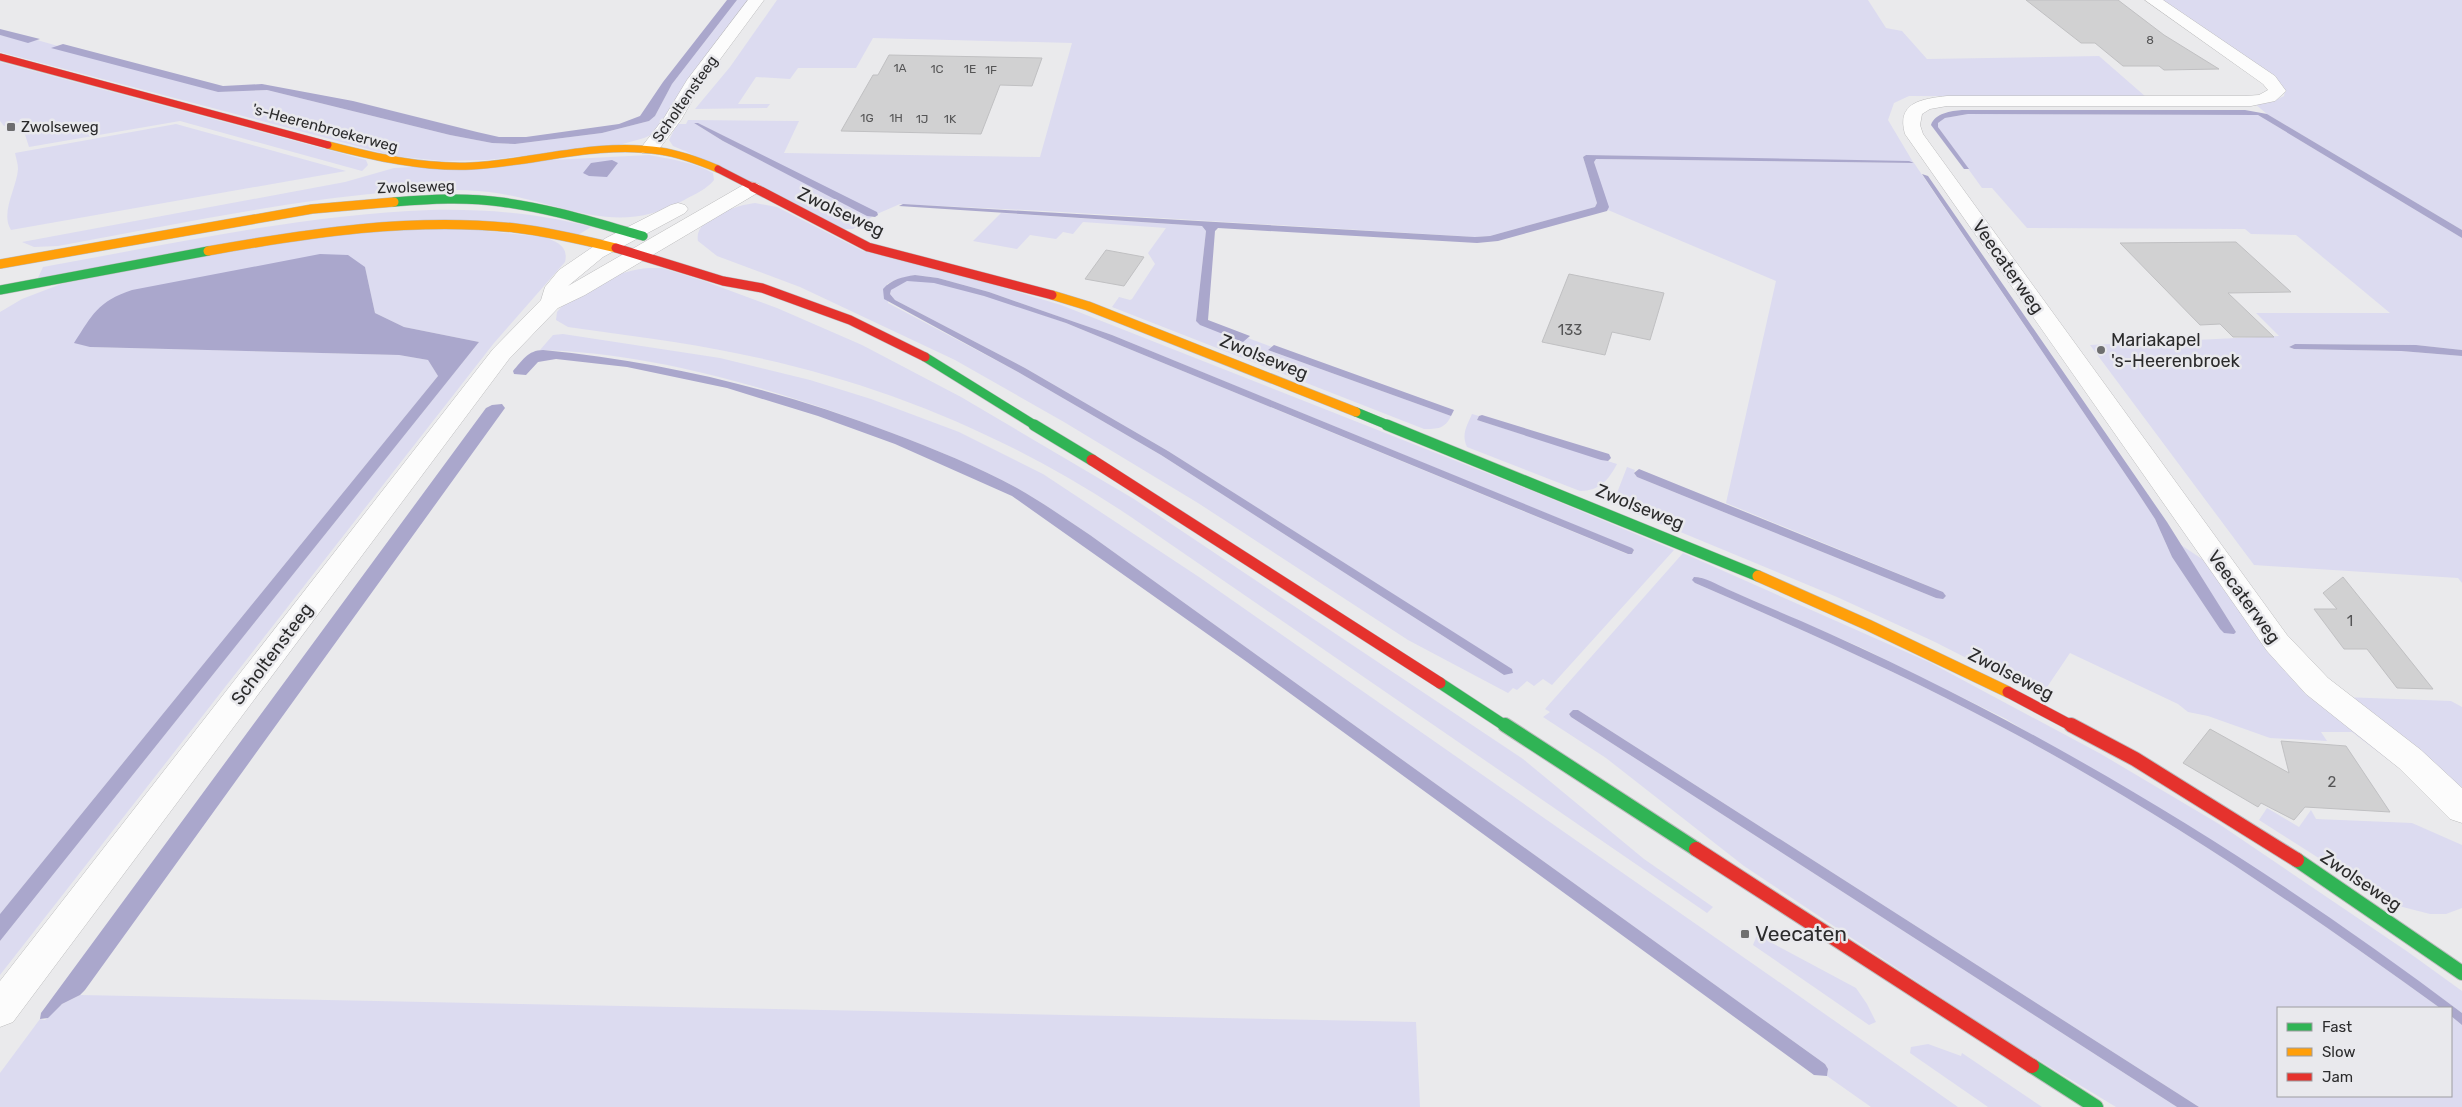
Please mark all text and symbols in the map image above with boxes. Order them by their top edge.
house number: 8 [2146,33,2154,47]
street label: Scholtensteeg [648,52,722,146]
house number: 1A [893,61,907,75]
house number: 1C [930,62,944,76]
house number: 1E [964,62,976,76]
house number: 1F [985,63,997,77]
street label: 's-Heerenbroekerweg [250,100,400,156]
house number: 1G [860,111,874,125]
house number: 1H [889,111,903,125]
house number: 1J [916,112,928,126]
house number: 1K [944,112,957,126]
place label: Zwolseweg [21,118,99,136]
marker: Zwolseweg [5,121,17,133]
street label: Zwolseweg [377,177,455,197]
street label: Zwolseweg [794,182,888,242]
street label: Veecaterweg [1968,216,2048,318]
house number: 133 [1558,321,1582,339]
street label: Zwolseweg [1217,329,1311,385]
place label: Mariakapel 's-Heerenbroek [2111,329,2241,372]
marker: Mariakapel 's-Heerenbroek [2095,344,2107,356]
street label: Zwolseweg [1593,479,1687,535]
street label: Veecaterweg [2203,546,2285,648]
street label: Scholtensteeg [227,599,317,709]
house number: 1 [2347,612,2353,630]
street label: Zwolseweg [1964,643,2058,705]
house number: 2 [2328,773,2337,791]
street label: Zwolseweg [2316,846,2406,916]
place label: Veecaten [1755,921,1847,946]
marker: Veecaten [1739,928,1751,940]
legend [2277,1007,2452,1097]
text: Fast [2322,1018,2352,1036]
text: Slow [2322,1043,2355,1061]
text: Jam [2322,1068,2353,1086]

